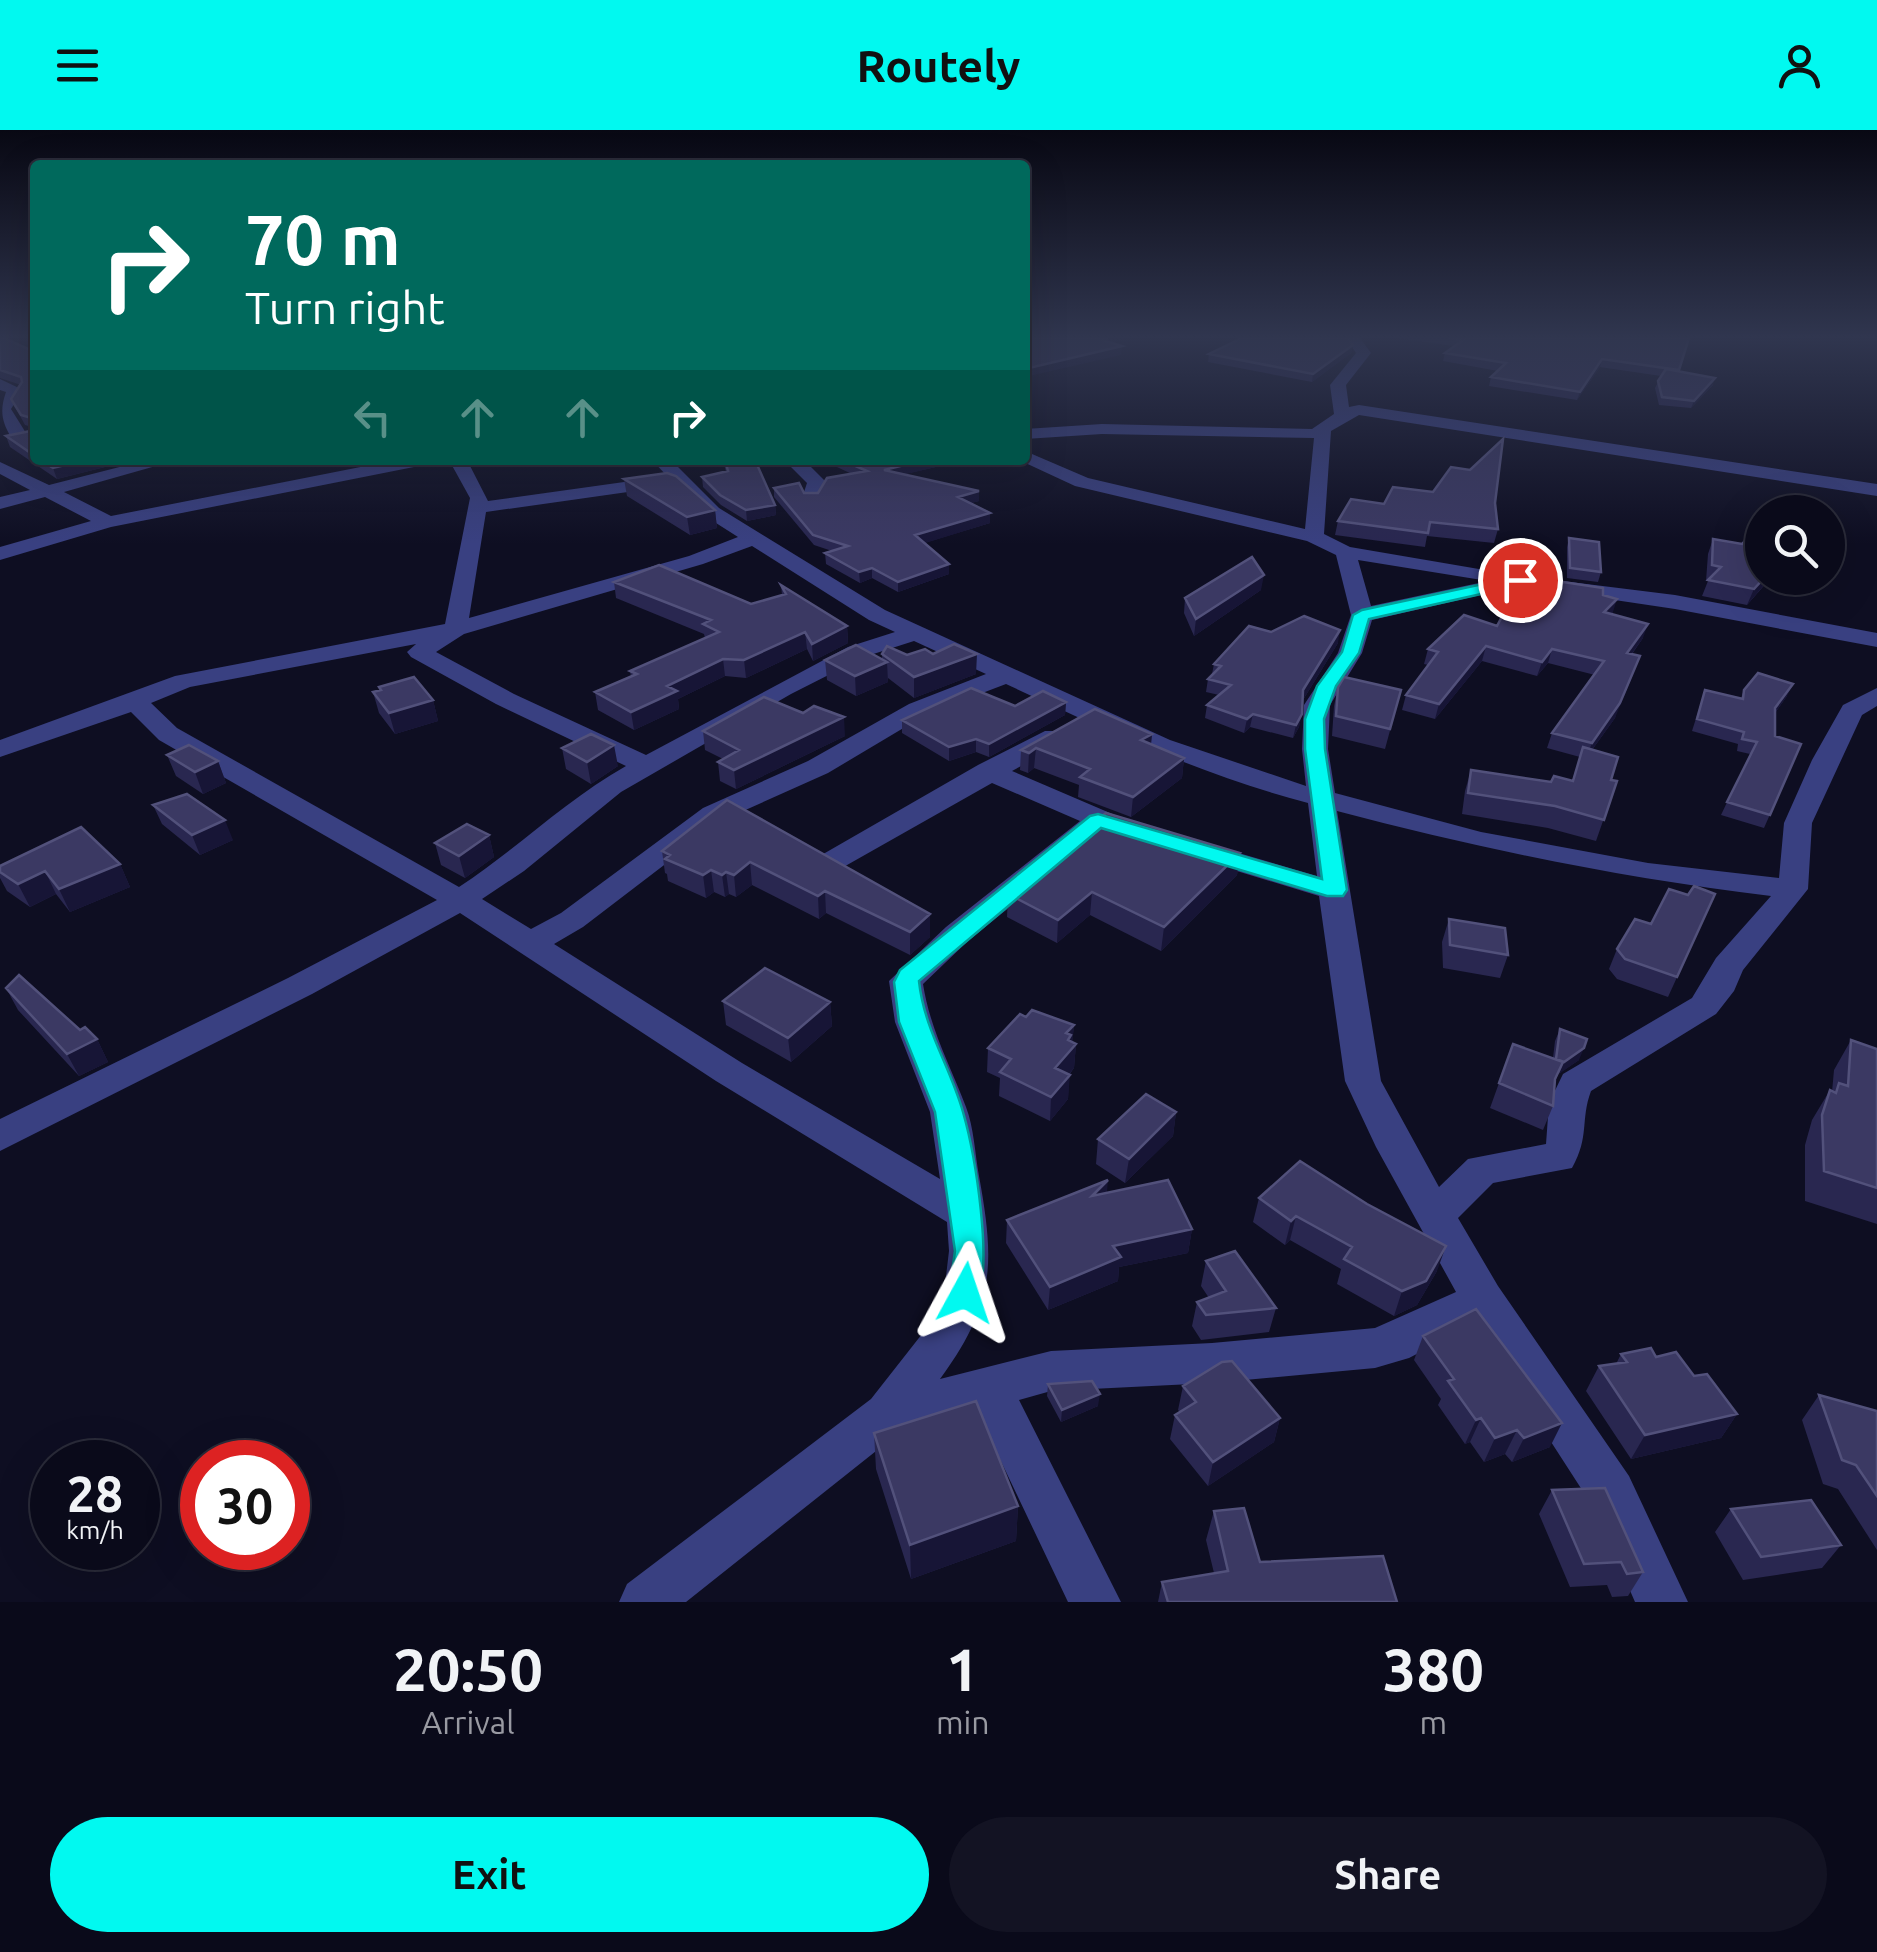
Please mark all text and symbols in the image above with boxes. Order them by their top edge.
icon: menu [50,38,105,93]
icon: person [1772,38,1827,93]
text: Routely [857,40,1020,91]
icon: right [80,200,210,330]
text: 70 m [245,200,401,278]
text: Turn right [245,282,445,333]
icon: left [345,390,400,445]
icon: ahead [450,390,505,445]
icon: ahead [555,390,610,445]
icon: right [660,390,715,445]
map controls [1745,495,1845,595]
button: search [1745,495,1845,595]
pin [1478,538,1563,623]
icon: arrive [1493,553,1548,608]
position arrow [913,1241,1017,1345]
speed limit sign: 30 [180,1440,310,1570]
text: 28 [67,1465,123,1521]
text: km/h [66,1516,124,1544]
text: 20:50 [393,1635,543,1702]
text: 1 [946,1635,980,1702]
text: 380 [1383,1635,1484,1702]
text: Arrival [421,1704,515,1740]
text: min [936,1704,990,1740]
text: m [1419,1704,1447,1740]
button: Exit [50,1817,929,1932]
button: Share [949,1817,1827,1932]

